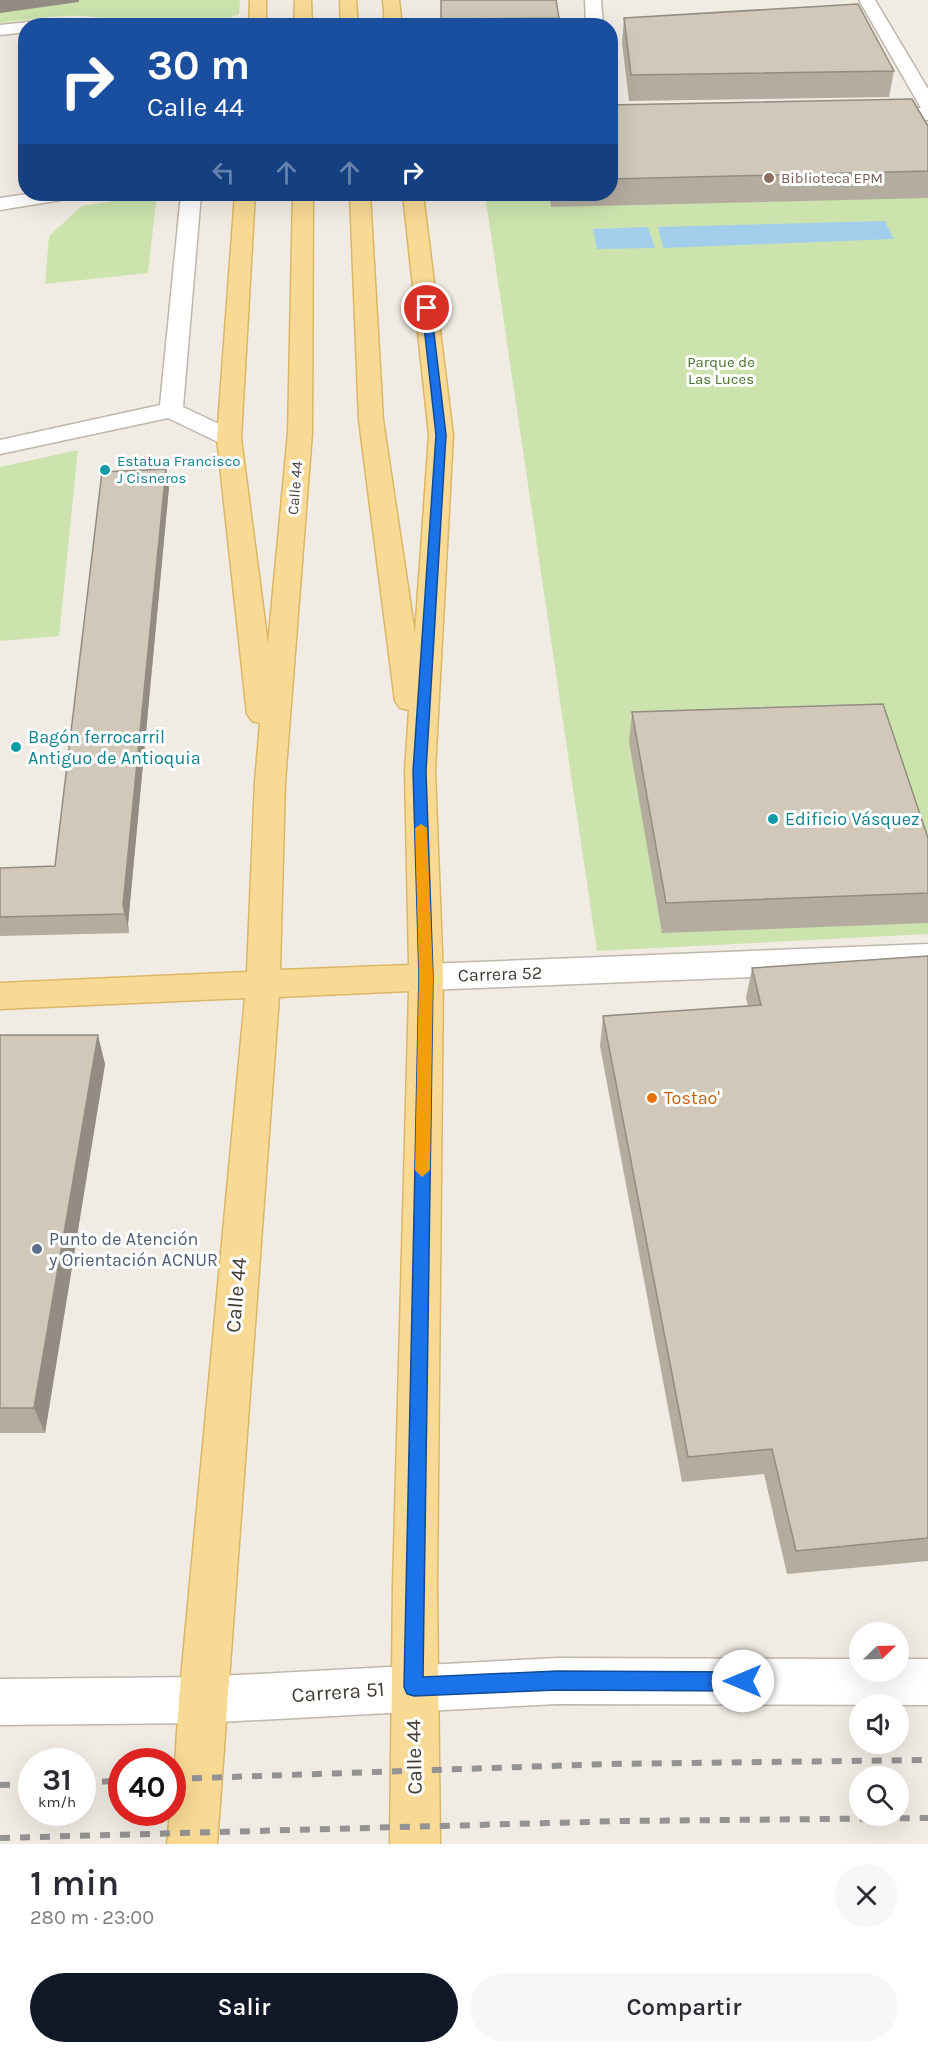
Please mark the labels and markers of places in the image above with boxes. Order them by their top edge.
place label: Biblioteca EPM [781,169,883,187]
marker: Biblioteca EPM [762,171,776,185]
pin [401,282,452,333]
place label: Estatua Francisco J Cisneros [117,452,240,487]
marker: Estatua Francisco J Cisneros [98,463,112,477]
place label: Bagón ferrocarril Antiguo de Antioquia [28,726,201,769]
marker: Bagón ferrocarril Antiguo de Antioquia [9,740,23,754]
place label: Edificio Vásquez [785,808,920,830]
marker: Edificio Vásquez [766,812,780,826]
place label: Tostao' [664,1087,720,1109]
marker: Tostao' [645,1091,659,1105]
place label: Punto de Atención y Orientación ACNUR [48,1228,218,1271]
marker: Punto de Atención y Orientación ACNUR [30,1242,44,1256]

